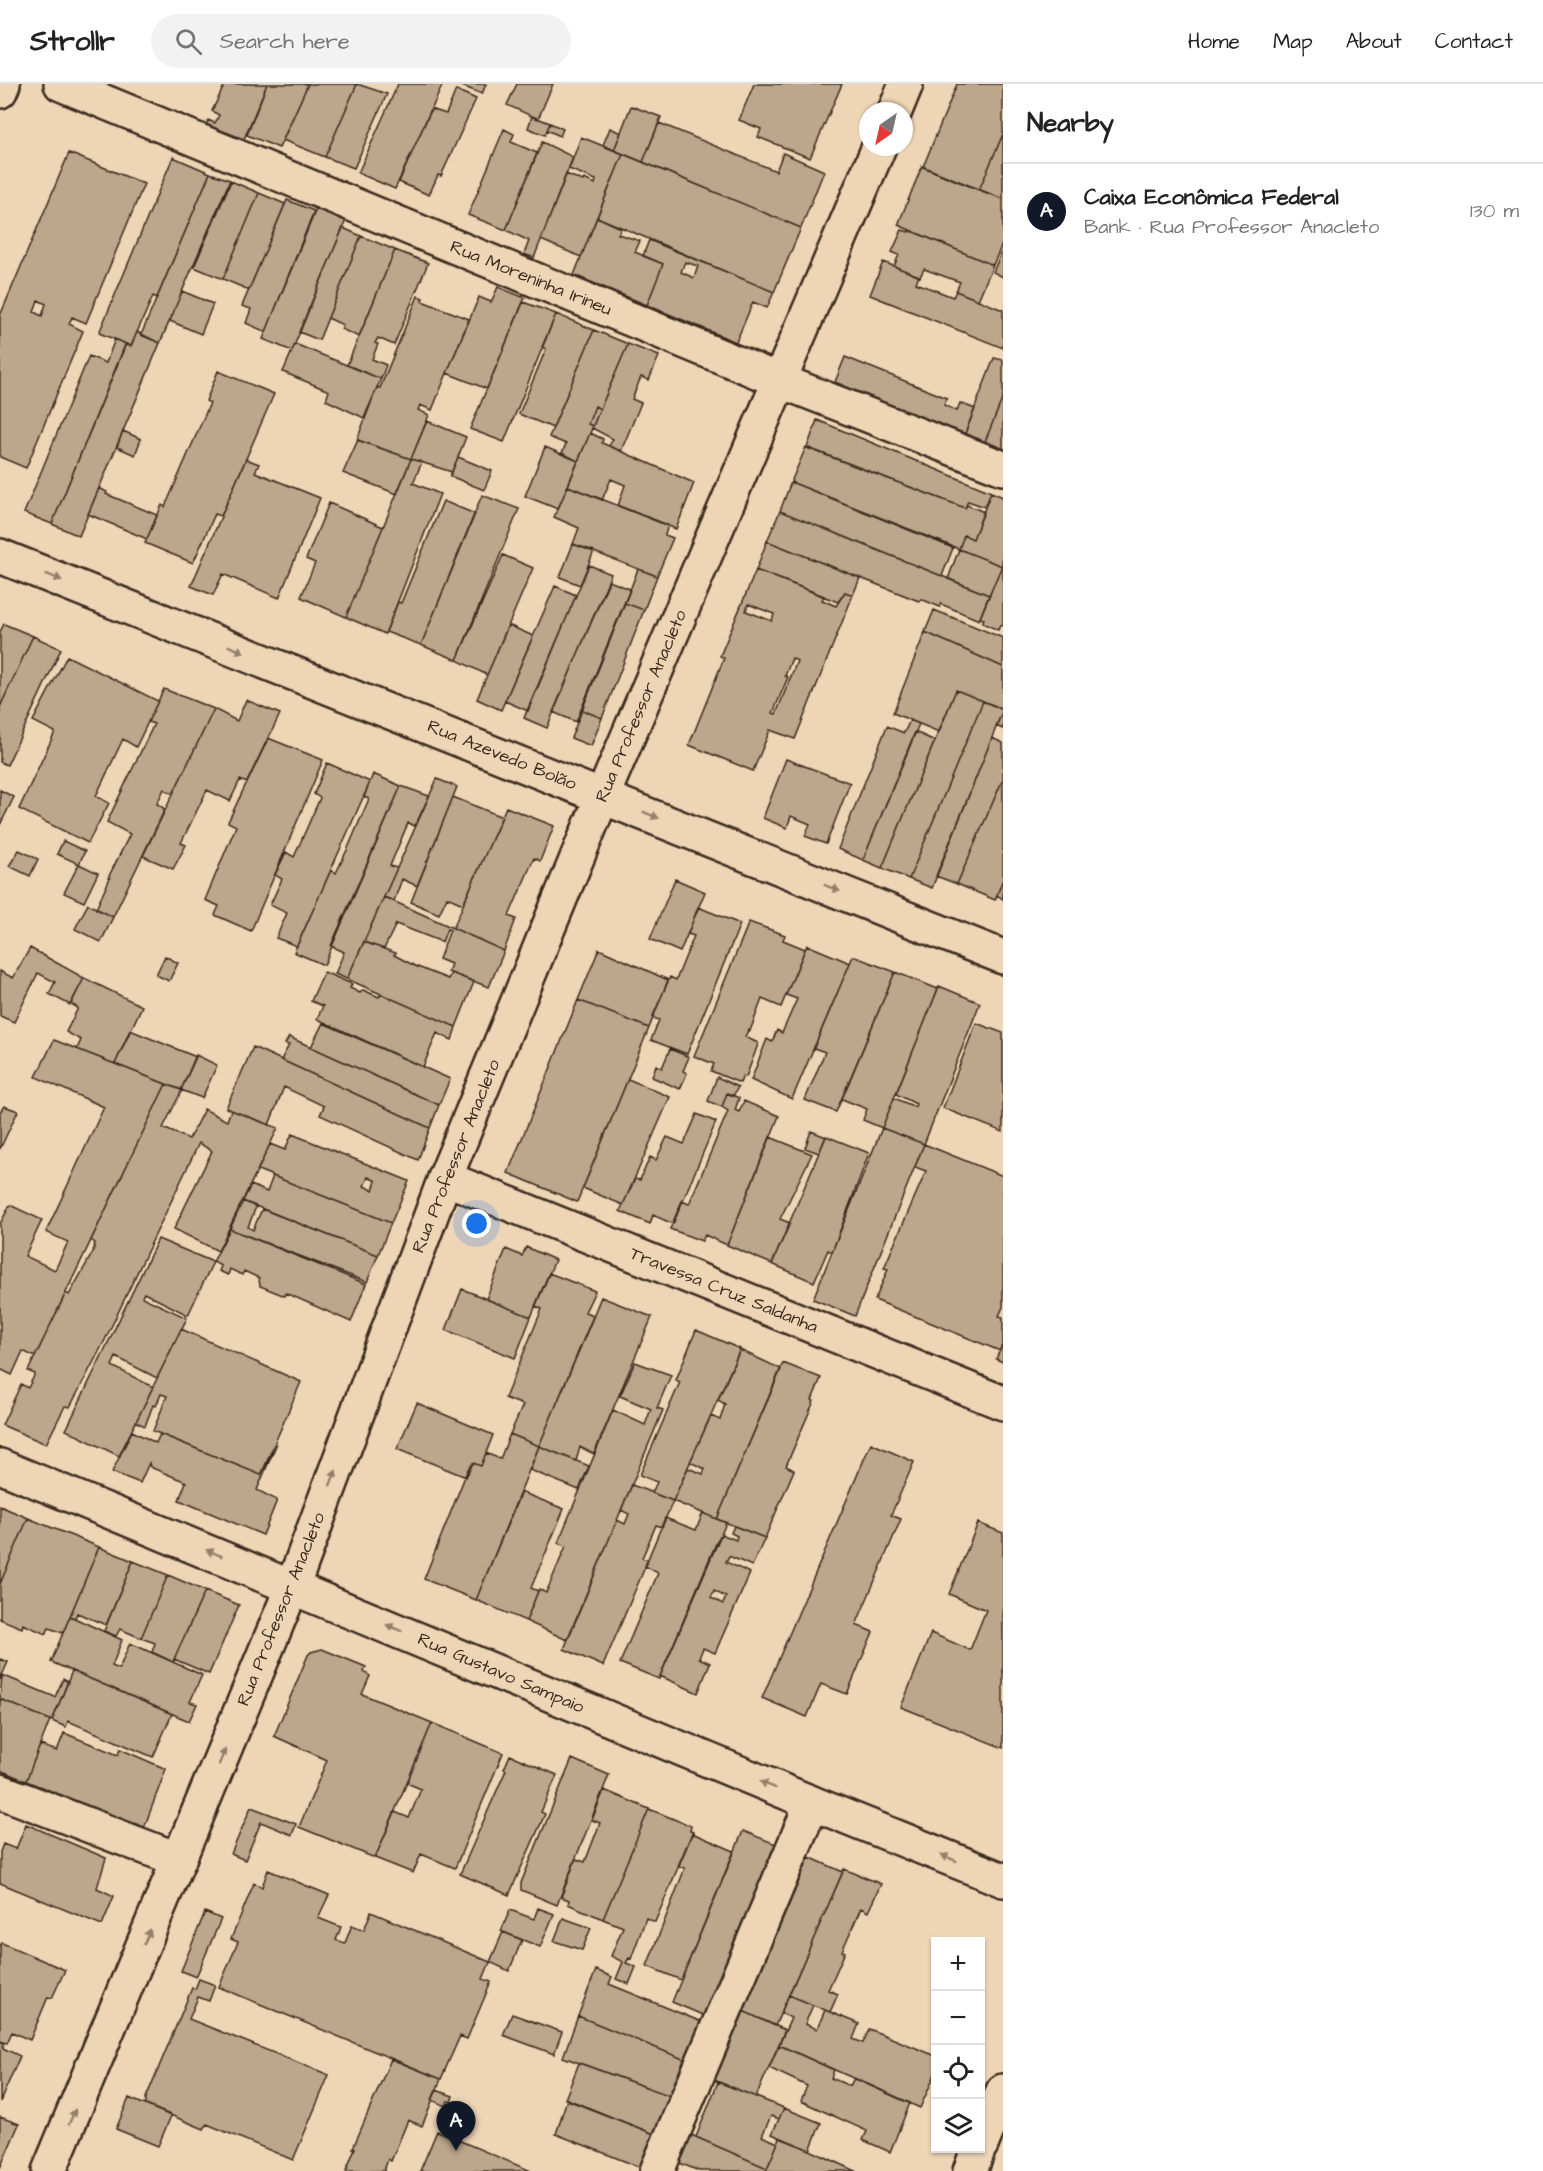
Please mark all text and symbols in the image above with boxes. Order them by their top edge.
search box [151,14,571,68]
text: Strollr [30,22,115,61]
icon: search [172,25,205,58]
text: Search here [220,26,350,57]
text: Home [1188,27,1240,56]
text: Map [1273,27,1313,56]
text: About [1346,27,1402,56]
text: Contact [1435,27,1513,56]
north arrow [859,102,913,156]
text: Nearby [1027,105,1114,141]
text: Caixa Econômica Federal [1084,182,1339,213]
text: A [1040,197,1053,225]
text: 130 m [1470,197,1519,225]
text: Bank · Rua Professor Anacleto [1084,213,1379,241]
street label: Rua Moreninha Irineu [446,234,616,322]
one-way arrow [46,572,64,582]
street label: Rua Professor Anacleto [589,606,693,806]
one-way arrow [227,644,245,654]
street label: Rua Azevedo Bolão [424,714,580,796]
one-way arrow [642,811,660,820]
one-way arrow [823,883,841,893]
street label: Rua Professor Anacleto [406,1055,506,1257]
your location [462,1209,491,1238]
street label: Travessa Cruz Saldanha [626,1241,822,1339]
one-way arrow [328,1469,338,1487]
street label: Rua Professor Anacleto [231,1508,331,1710]
one-way arrow [205,1548,223,1558]
one-way arrow [385,1623,403,1633]
street label: Rua Gustavo Sampaio [414,1627,588,1719]
one-way arrow [218,1748,227,1766]
one-way arrow [759,1780,777,1789]
one-way arrow [939,1853,957,1863]
one-way arrow [143,1928,152,1946]
map controls [931,1937,985,2153]
button: + [931,1937,985,1991]
button: − [931,1991,985,2045]
button: locate [931,2045,985,2099]
button: layers [931,2099,985,2153]
pin: A [436,2102,476,2151]
one-way arrow [68,2108,77,2126]

